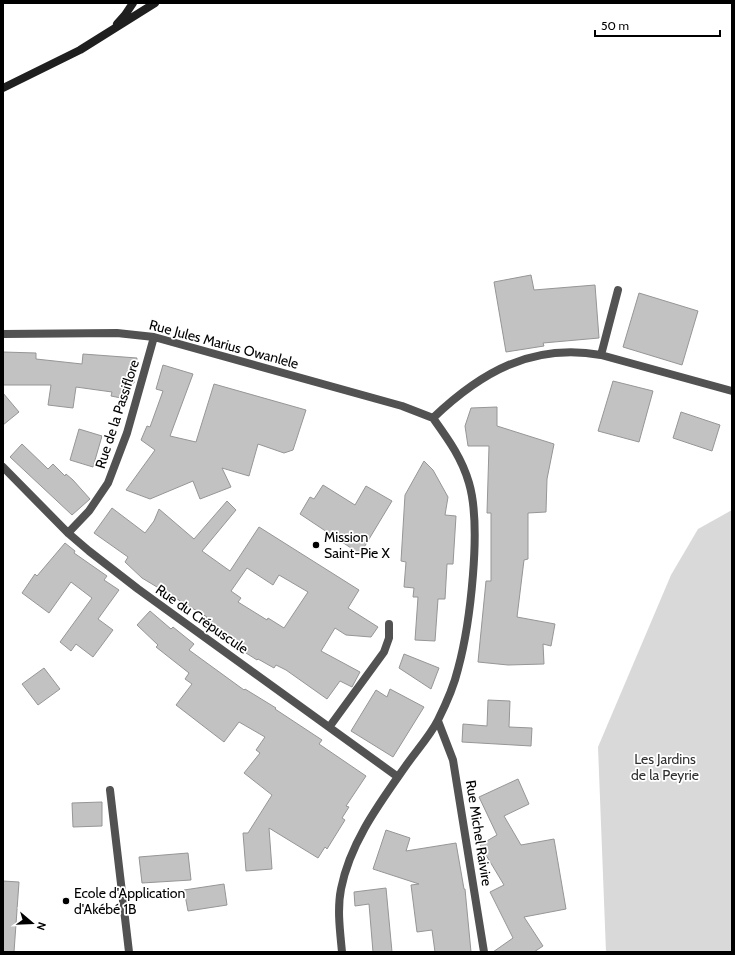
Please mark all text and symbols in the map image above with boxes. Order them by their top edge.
scale bar [595,12,720,38]
text: 50 m [601,18,629,33]
street label: Rue Jules Marius Owanlele [147,315,301,373]
street label: Rue de la Passiflore [91,357,143,471]
place label: Mission Saint-Pie X [324,528,390,562]
marker: Mission Saint-Pie X [311,540,321,550]
street label: Rue du Crépuscule [152,580,252,658]
park label: Les Jardins de la Peyrie [631,750,699,784]
street label: Rue Michel Raivire [462,779,496,887]
place label: Ecole d'Application d'Akébé 1B [74,884,185,918]
marker: Ecole d'Application d'Akébé 1B [61,896,71,906]
north arrow [12,903,52,943]
text: N [34,920,49,932]

